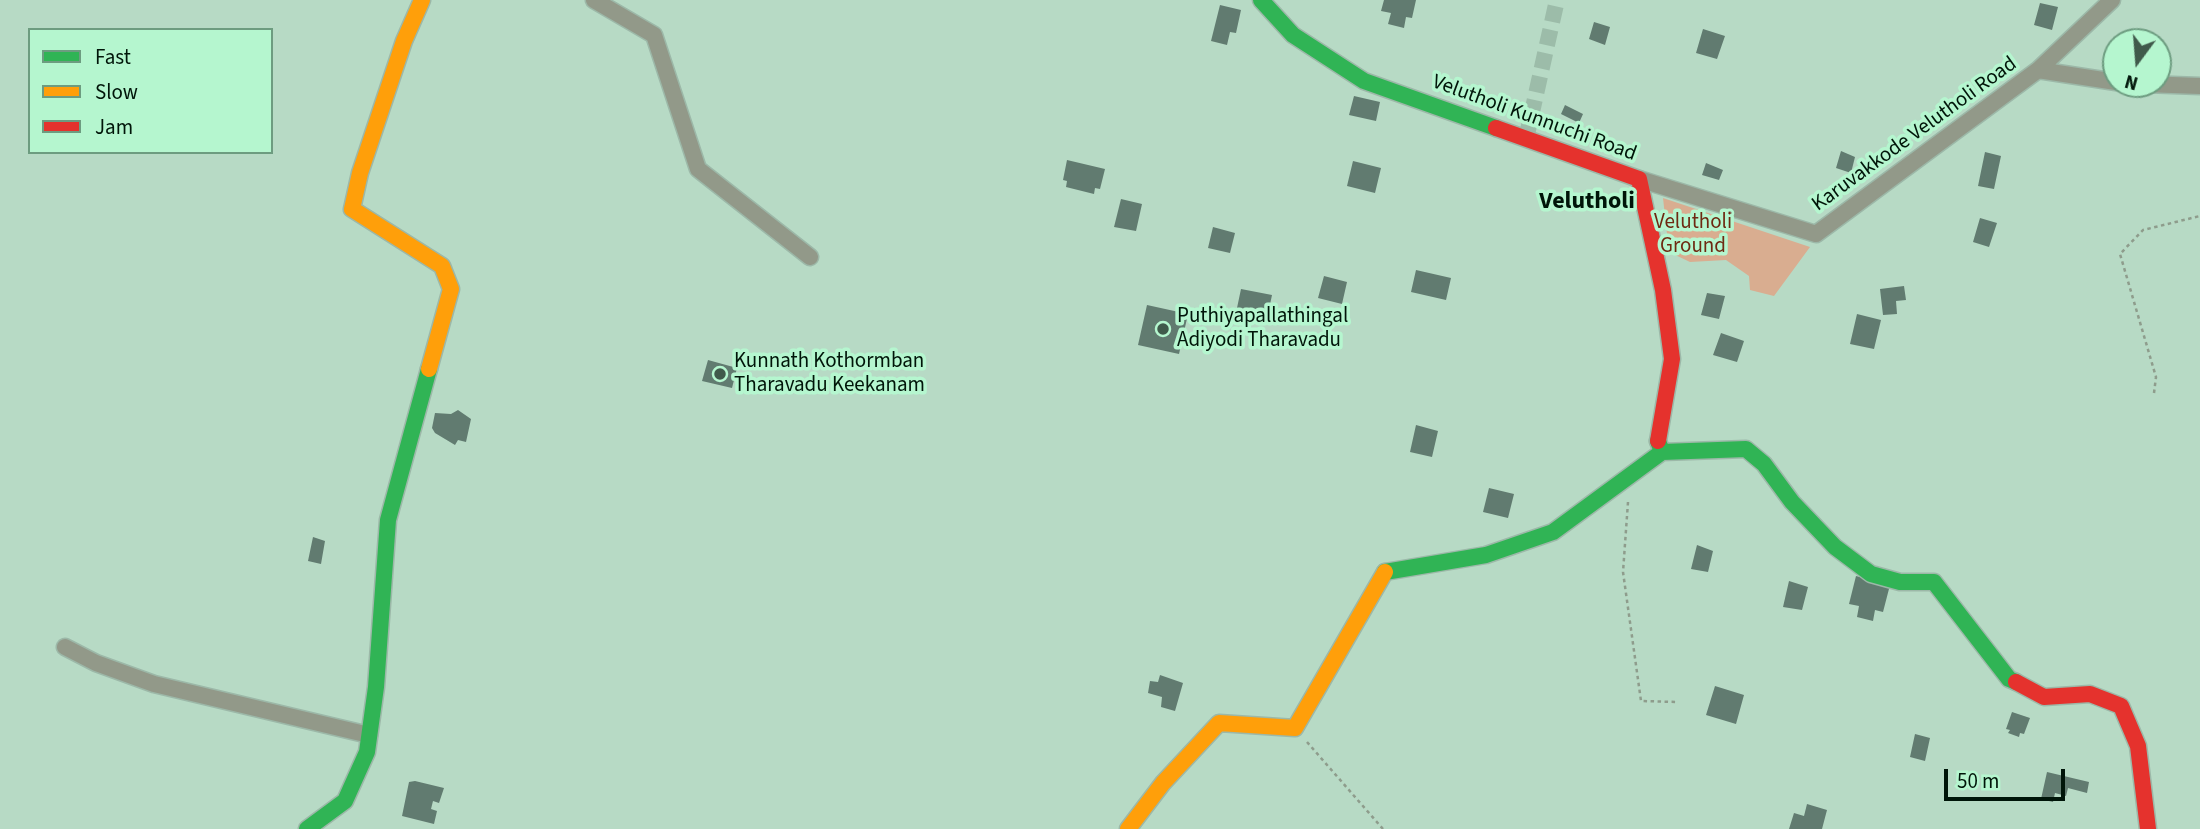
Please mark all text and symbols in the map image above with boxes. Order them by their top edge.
legend [28,28,273,154]
north arrow [2102,28,2172,98]
text: Fast [95,42,131,72]
street label: Karuvakkode Velutholi Road [1808,52,2022,218]
text: N [2122,67,2141,96]
street label: Velutholi Kunnuchi Road [1428,70,1640,168]
text: Slow [95,77,138,107]
text: Jam [95,112,133,142]
district label: Velutholi [1539,189,1635,217]
park label: Velutholi Ground [1654,210,1732,260]
place label: Puthiyapallathingal Adiyodi Tharavadu [1177,304,1348,354]
marker: Puthiyapallathingal Adiyodi Tharavadu [1155,321,1171,337]
place label: Kunnath Kothormban Tharavadu Keekanam [734,349,925,399]
marker: Kunnath Kothormban Tharavadu Keekanam [712,366,728,382]
scale bar [1948,756,2069,800]
text: 50 m [1957,766,1999,796]

